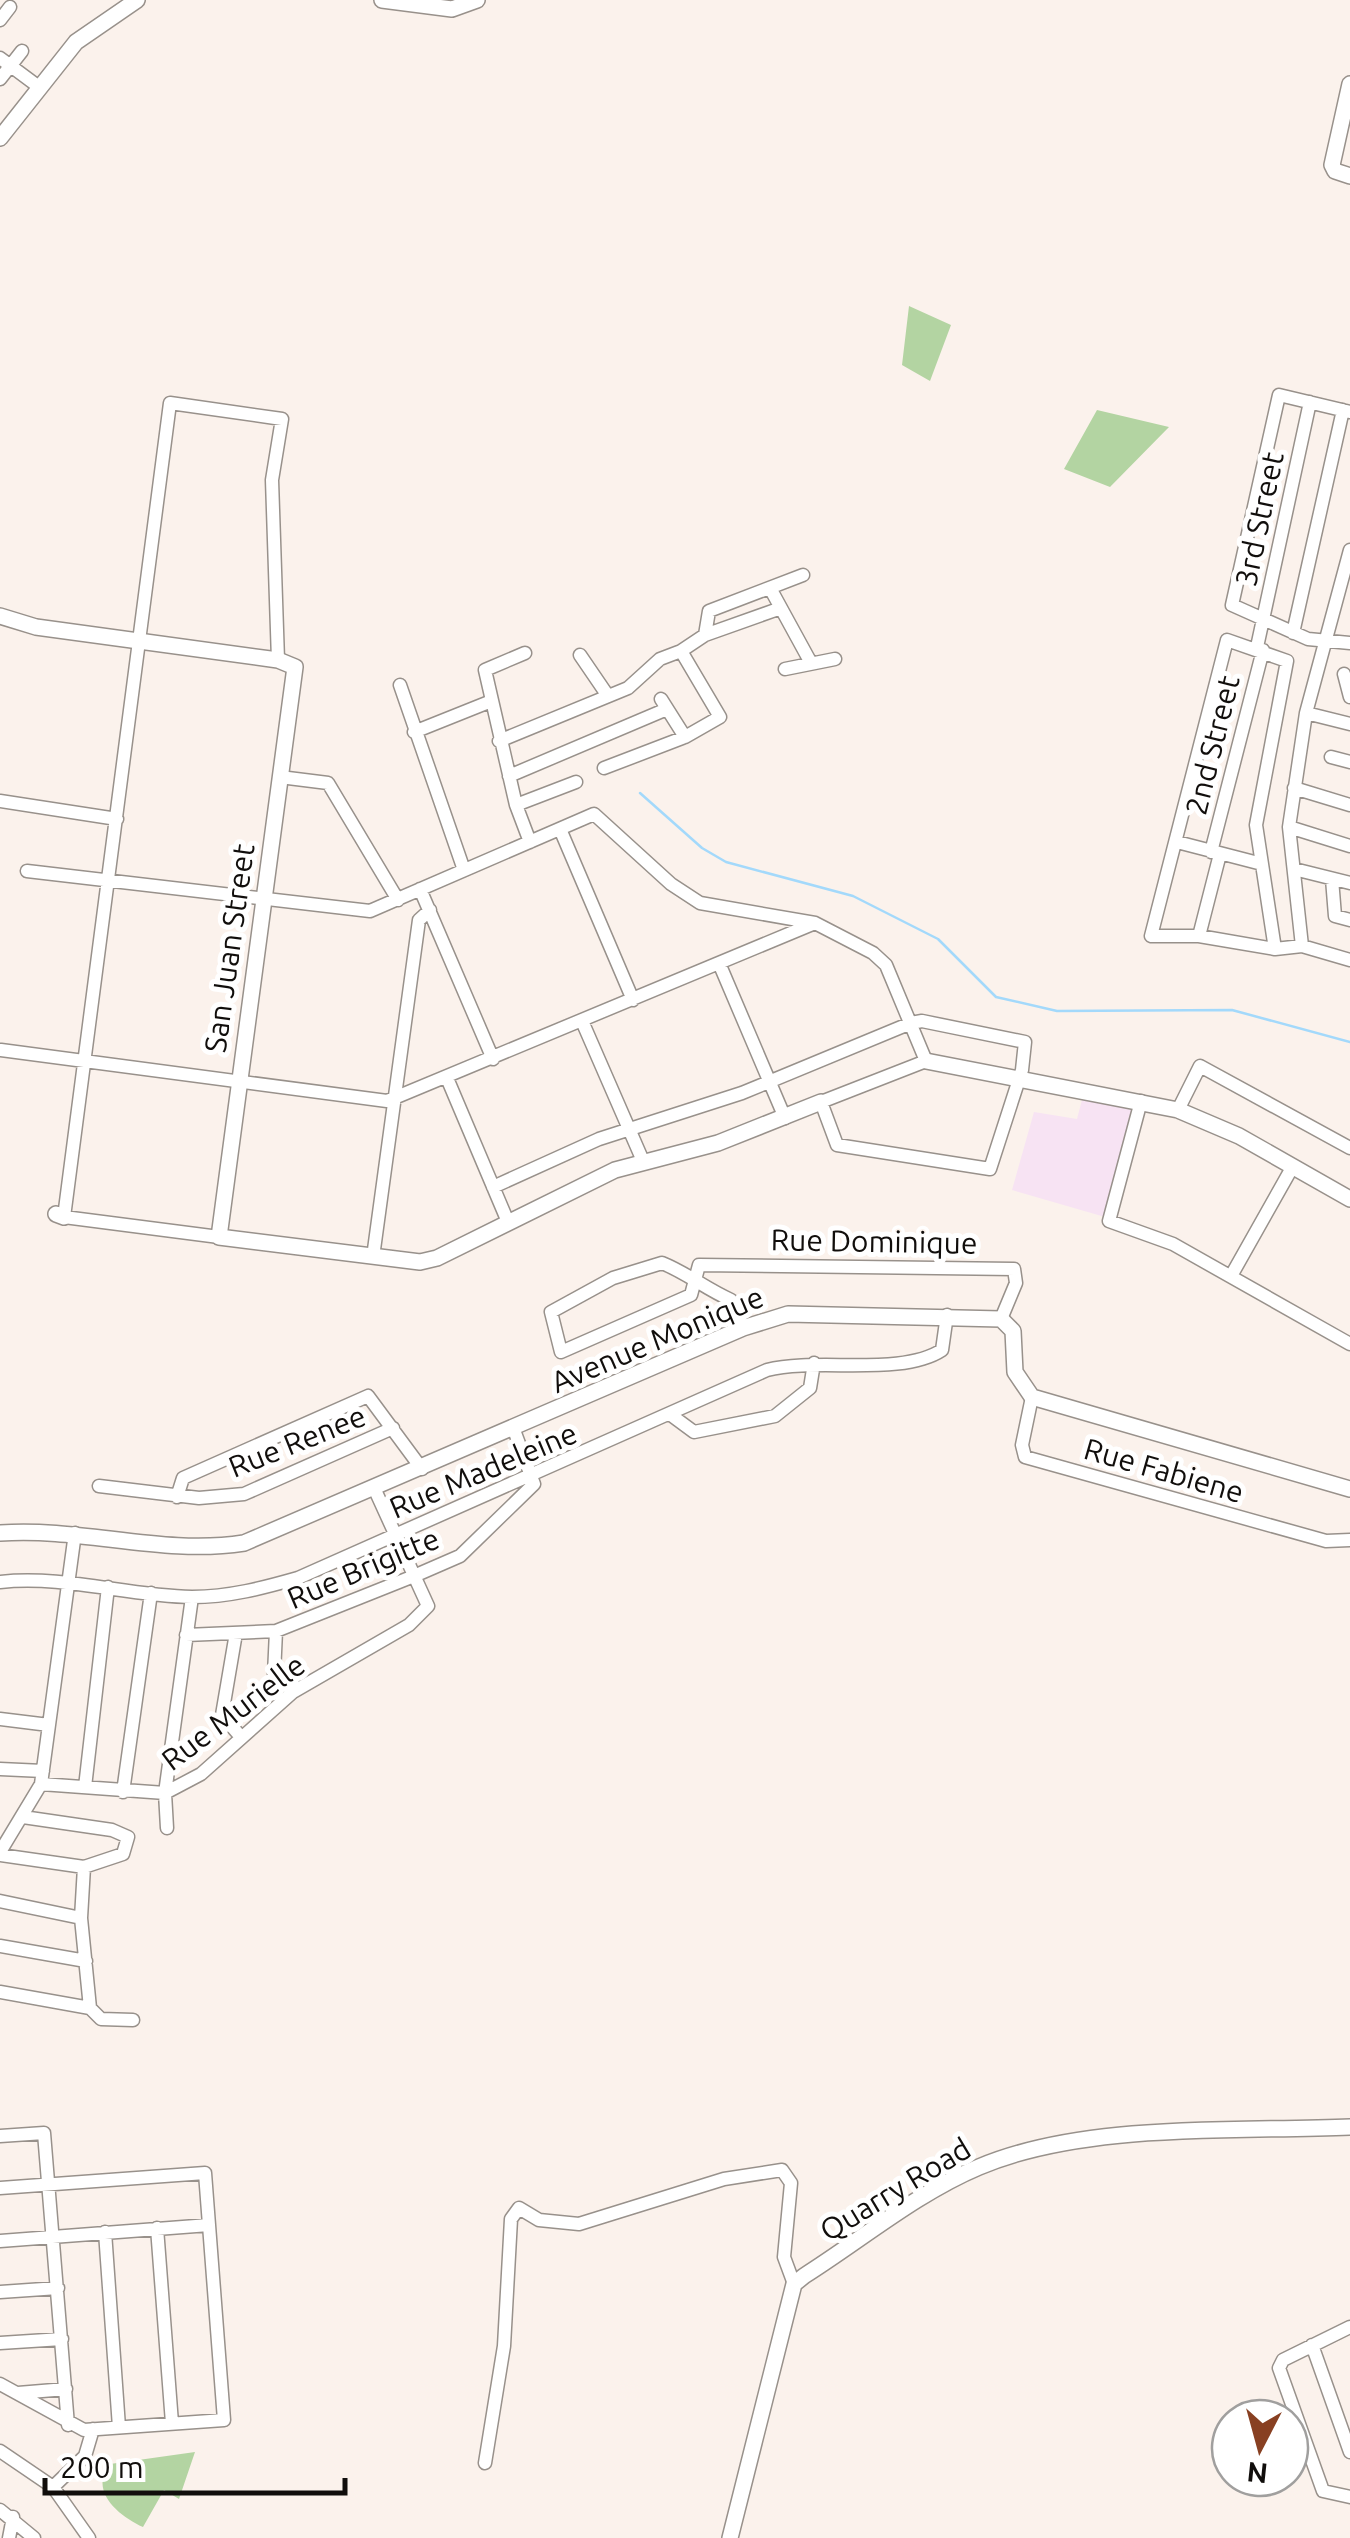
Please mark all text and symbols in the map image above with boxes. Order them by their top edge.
street label: 3rd Street [1228,449,1290,589]
street label: 2nd Street [1178,672,1246,818]
street label: San Juan Street [198,841,260,1054]
street label: Rue Dominique [770,1222,978,1260]
street label: Avenue Monique [546,1279,768,1399]
street label: Rue Renee [224,1398,370,1484]
street label: Rue Madeleine [384,1415,582,1525]
street label: Rue Fabiene [1080,1431,1248,1509]
street label: Rue Brigitte [282,1521,444,1615]
street label: Rue Murielle [155,1647,311,1777]
street label: Quarry Road [814,2131,976,2247]
north arrow [1210,2398,1310,2498]
scale bar [45,2433,345,2495]
text: 200 m [60,2450,144,2484]
text: N [1245,2457,1269,2490]

